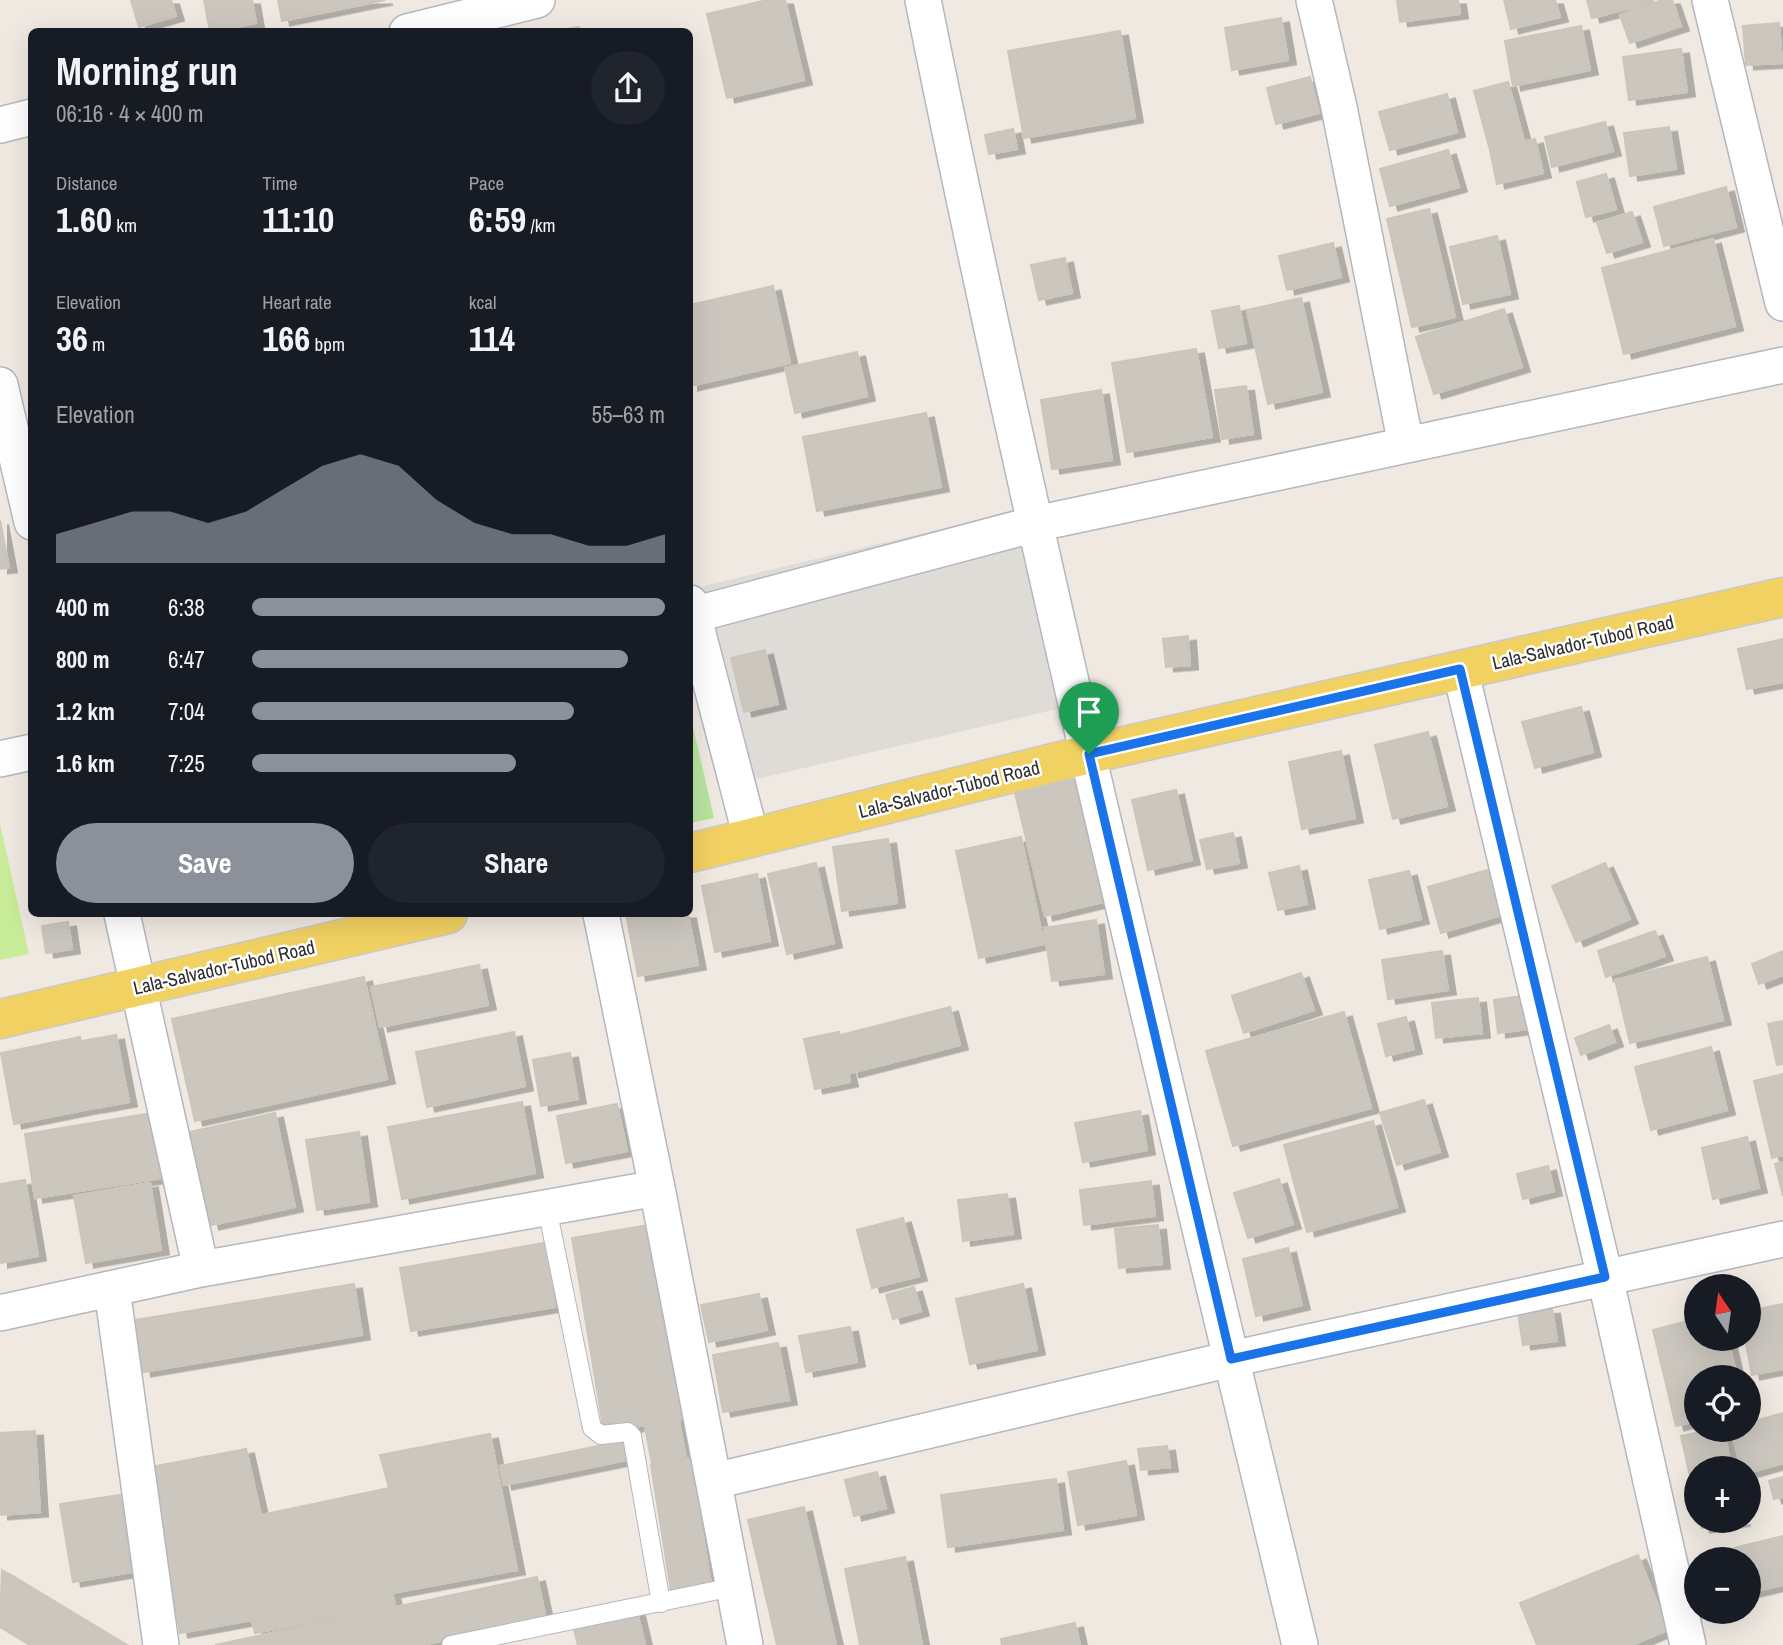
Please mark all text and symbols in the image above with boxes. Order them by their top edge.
text: Morning run [56,46,238,97]
button: share [591,51,665,125]
text: 06:16 · 4 × 400 m [56,98,203,129]
text: Distance [56,170,117,196]
text: Time [262,170,297,196]
text: Pace [469,170,504,196]
text: 1.60 [56,196,112,243]
text: 11:10 [262,196,334,243]
text: 6:59 [469,196,526,243]
text: km [112,212,137,238]
text: /km [526,212,556,238]
text: Elevation [56,289,121,315]
text: Heart rate [262,289,332,315]
text: kcal [469,289,496,315]
text: 36 [56,315,88,362]
text: 166 [262,315,310,362]
text: 114 [469,315,515,362]
text: m [88,331,105,357]
text: bpm [310,331,345,357]
text: Elevation [56,399,135,430]
text: 55–63 m [592,399,665,430]
text: 400 m [56,592,109,623]
text: 6:38 [168,592,205,623]
street label: Lala-Salvador-Tubod Road [1490,608,1676,676]
text: 800 m [56,644,109,675]
text: 6:47 [168,644,205,675]
pin [1059,682,1119,754]
icon: arrive [1070,693,1108,731]
text: 1.2 km [56,696,115,727]
text: 7:04 [168,696,205,727]
text: 1.6 km [56,748,115,779]
text: 7:25 [168,748,205,779]
street label: Lala-Salvador-Tubod Road [856,754,1042,824]
button: Save [56,823,354,903]
button: Share [368,823,665,903]
street label: Lala-Salvador-Tubod Road [131,933,317,1001]
north arrow [1684,1274,1760,1351]
map controls [1684,1274,1761,1624]
button: locate [1684,1365,1761,1442]
button: + [1684,1456,1761,1533]
button: − [1684,1547,1761,1624]

